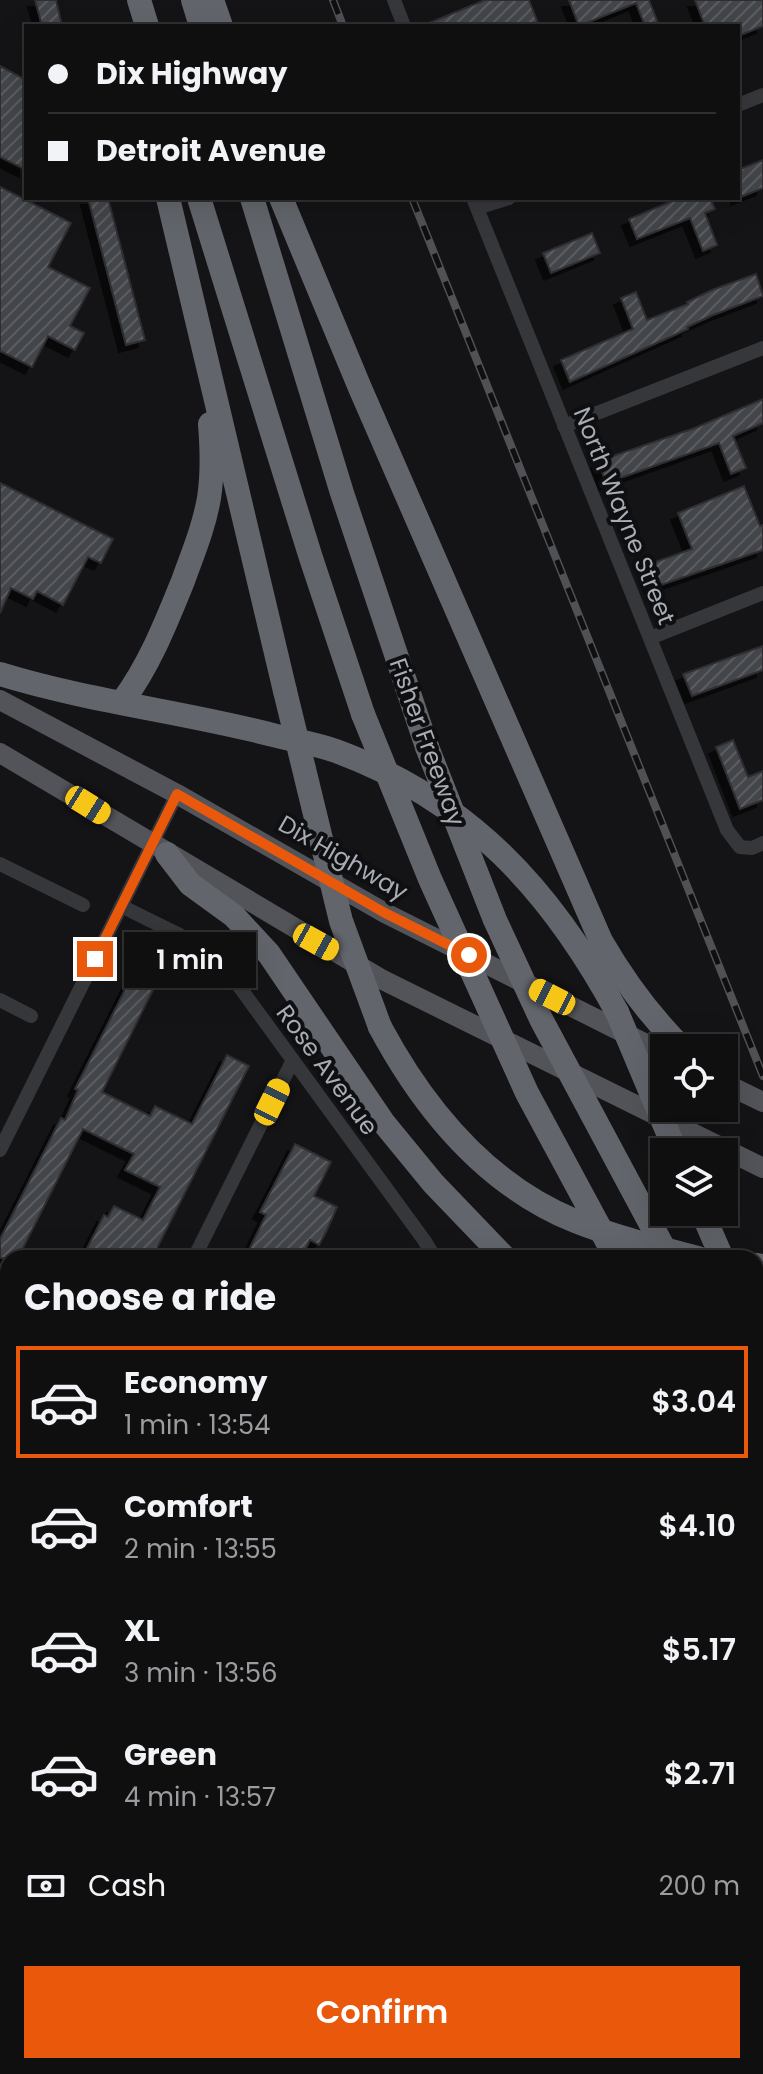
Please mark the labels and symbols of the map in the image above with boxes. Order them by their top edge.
street label: North Wayne Street [566,402,683,629]
street label: Fisher Freeway [382,653,473,831]
car [61,782,115,828]
street label: Dix Highway [273,807,414,908]
car [289,920,343,964]
callout: 1 min [123,931,255,987]
route start [451,937,487,973]
route end [77,941,113,977]
car [525,975,579,1019]
street label: Rose Avenue [269,998,386,1142]
car [251,1075,293,1129]

